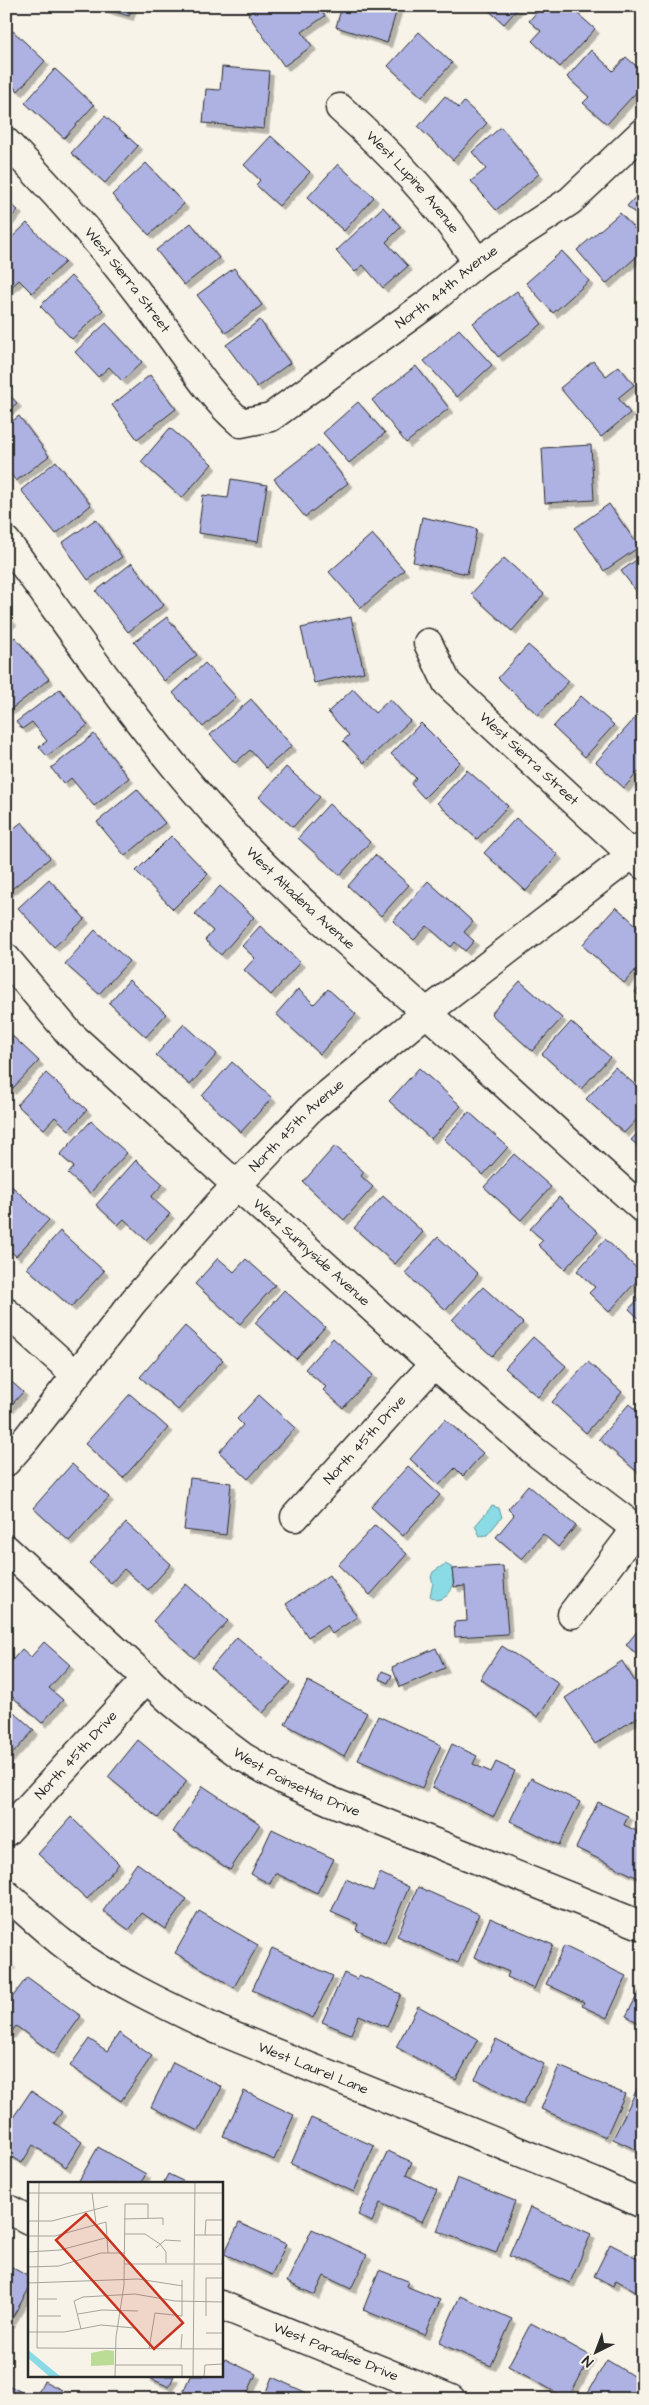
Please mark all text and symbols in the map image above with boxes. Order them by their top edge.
street label: West Lupine Avenue [361,127,464,238]
street label: West Sierra Street [79,223,175,337]
street label: North 44th Avenue [391,241,502,334]
street label: West Sierra Street [475,708,583,811]
street label: West Altadena Avenue [241,842,360,955]
street label: North 45th Avenue [245,1075,349,1177]
street label: West Sunnyside Avenue [248,1194,375,1311]
street label: North 45th Drive [319,1391,411,1489]
street label: North 45th Drive [30,1706,122,1804]
street label: West Poinsettia Drive [229,1743,363,1822]
street label: West Laurel Lane [255,2037,372,2100]
inset map [28,2182,222,2378]
street label: West Paradise Drive [270,2317,402,2387]
north arrow [572,2328,622,2378]
text: N [578,2350,598,2371]

